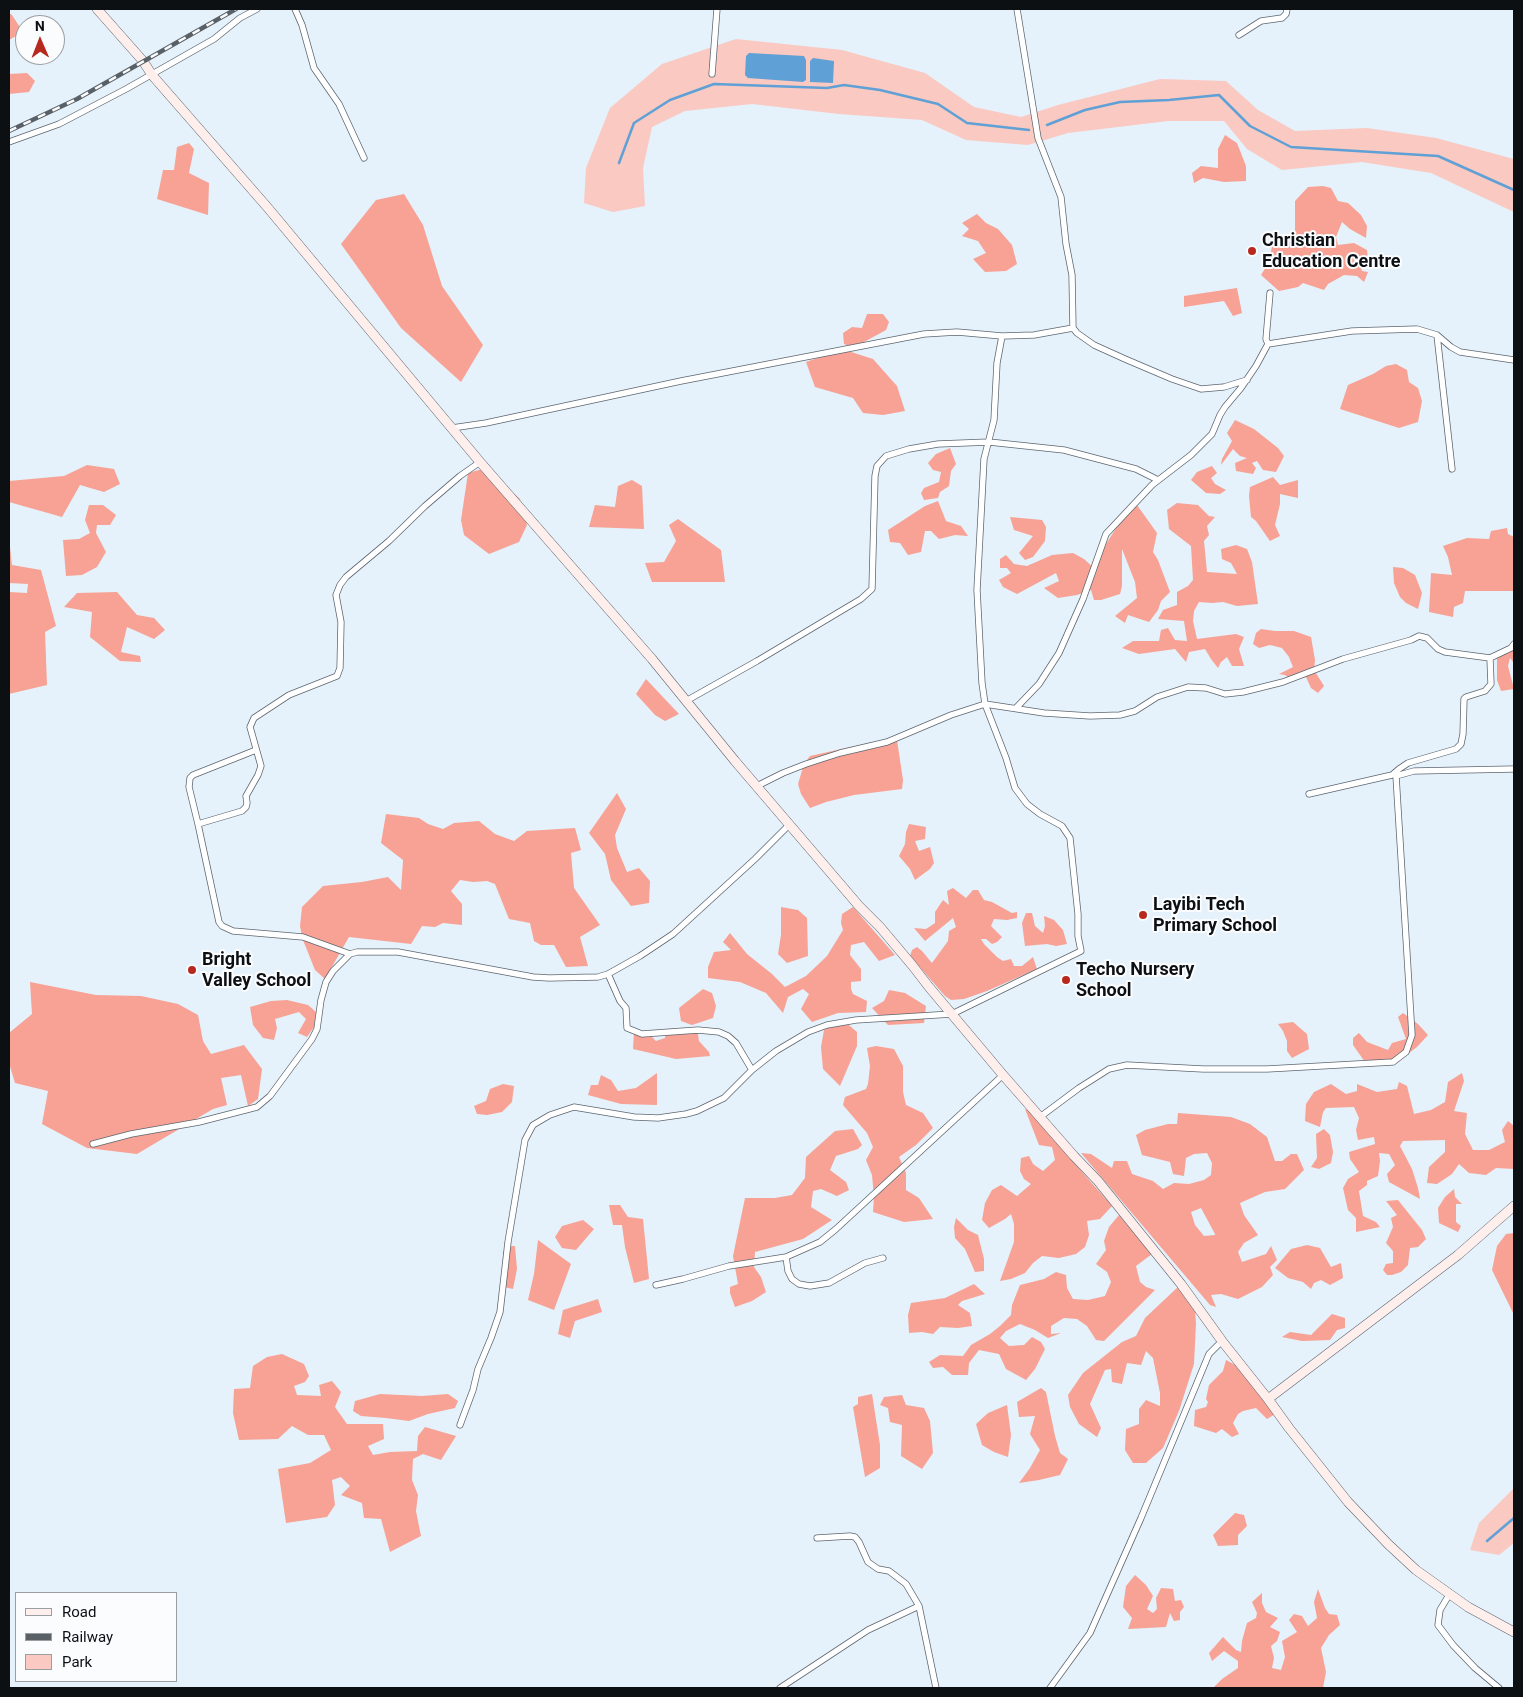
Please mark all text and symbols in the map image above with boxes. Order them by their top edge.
north arrow [15,15,65,65]
text: N [35,18,45,34]
place label: Christian Education Centre [1262,230,1401,272]
marker: Christian Education Centre [1246,245,1258,257]
place label: Layibi Tech Primary School [1153,894,1277,936]
marker: Layibi Tech Primary School [1137,909,1149,921]
place label: Bright Valley School [202,949,311,992]
place label: Techo Nursery School [1076,959,1194,1002]
marker: Bright Valley School [186,964,198,976]
marker: Techo Nursery School [1060,974,1072,986]
legend [15,1592,178,1682]
text: Road [62,1603,96,1621]
text: Railway [62,1628,113,1646]
text: Park [62,1653,92,1671]

